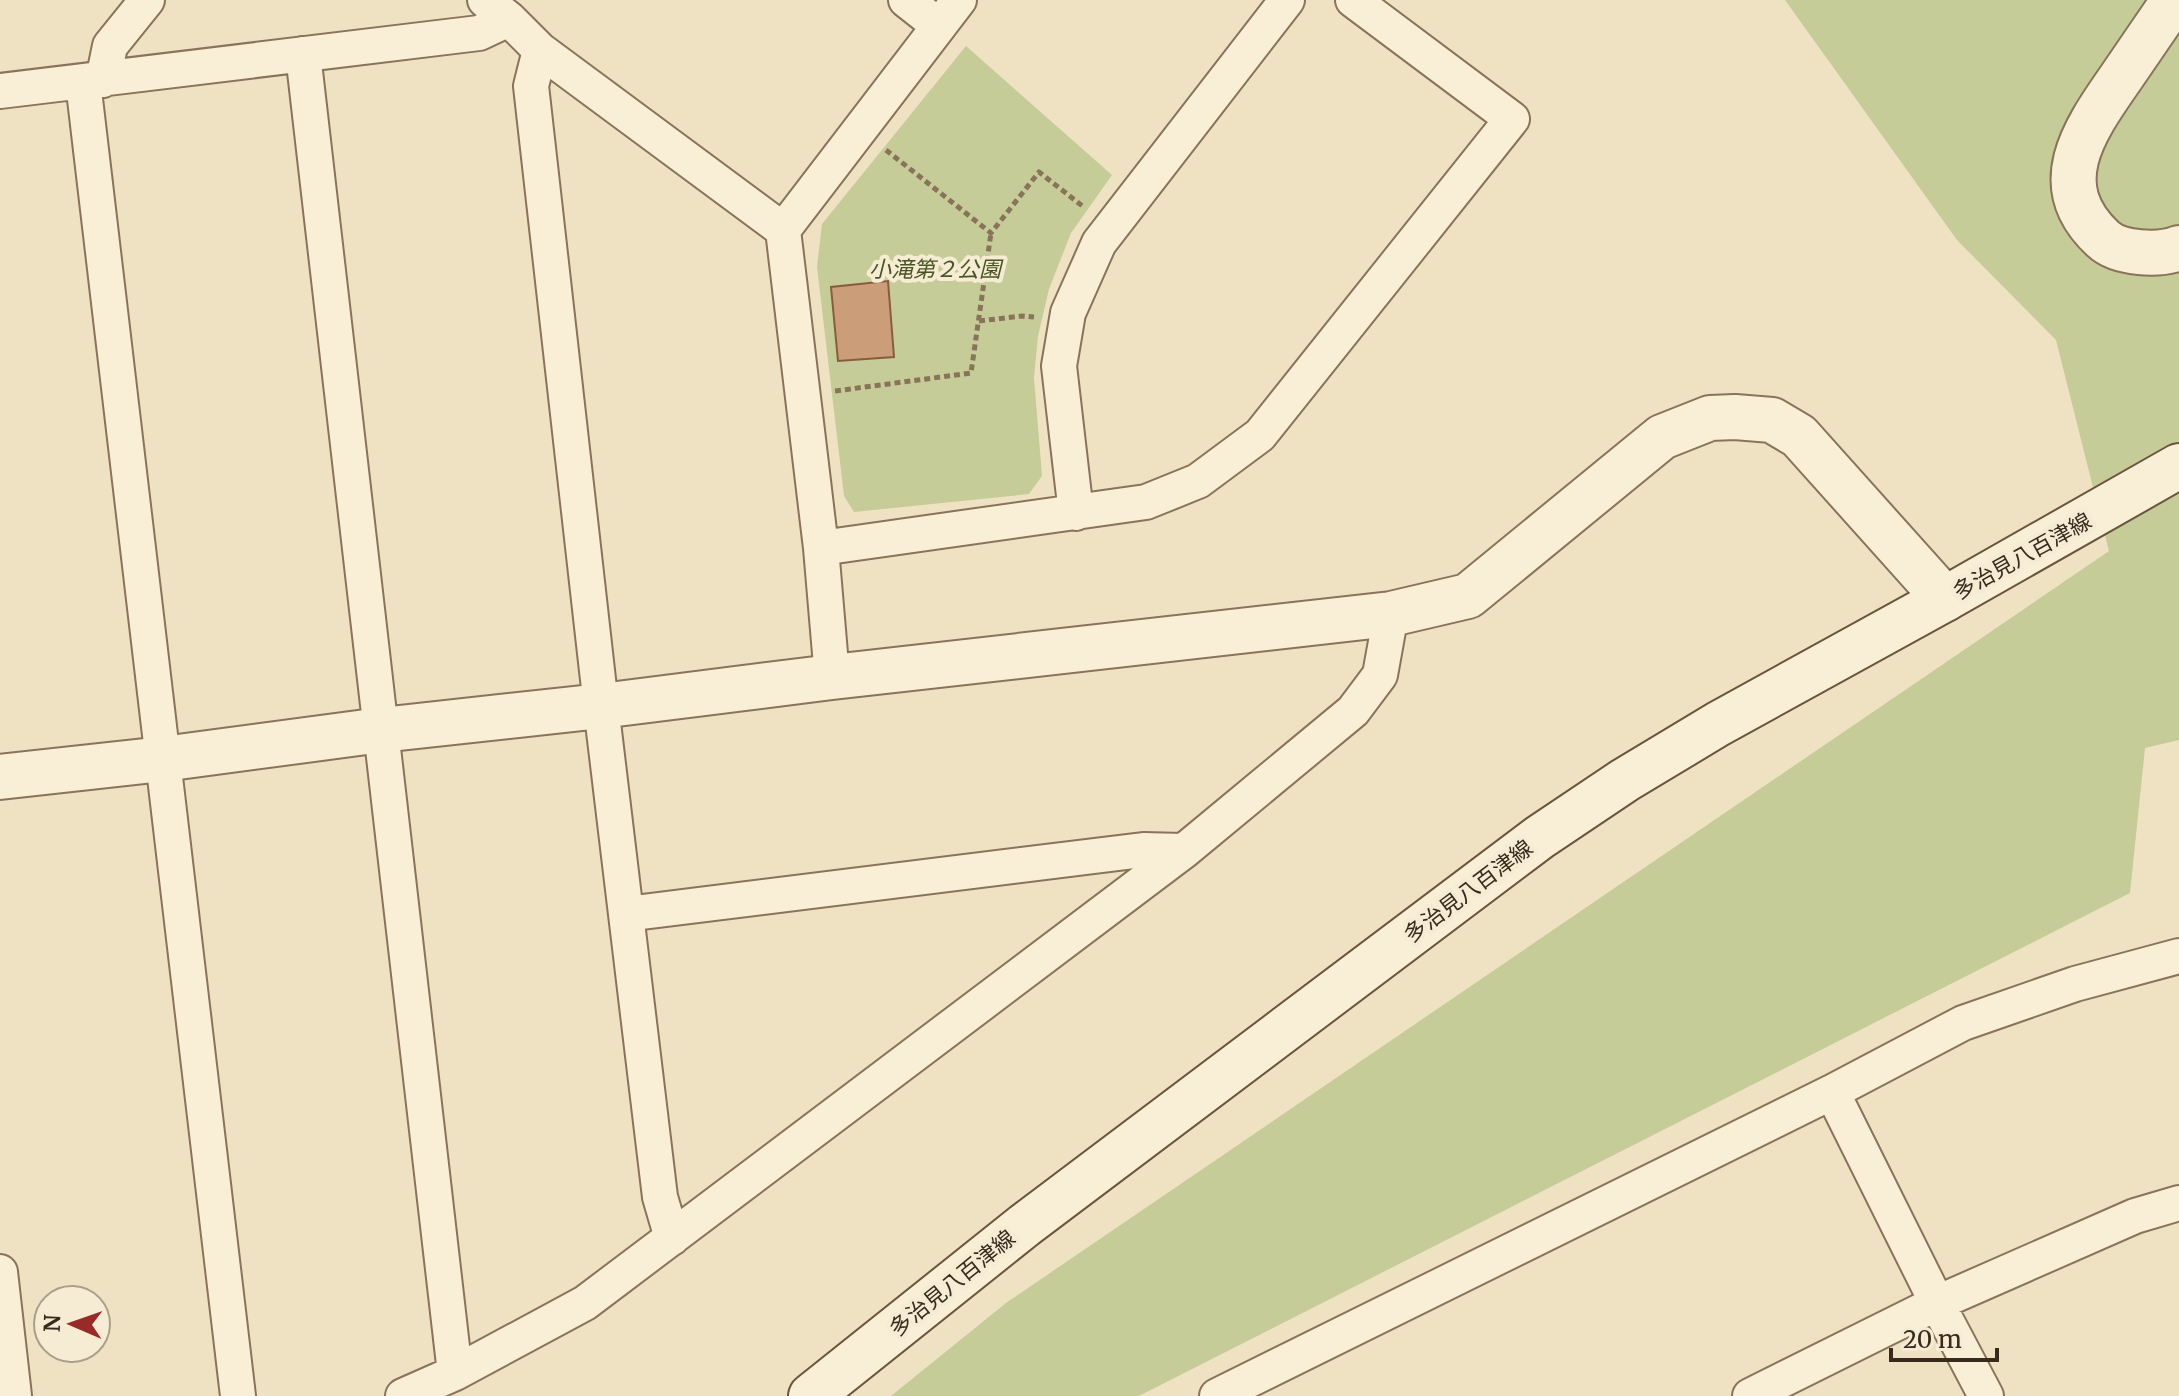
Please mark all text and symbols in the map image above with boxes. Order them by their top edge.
park label: 小滝第２公園 [869,255,1004,283]
street label: 多治見八百津線 [1948,506,2096,606]
street label: 多治見八百津線 [1398,833,1538,949]
street label: 多治見八百津線 [883,1224,1021,1342]
north arrow [32,1284,112,1364]
scale bar [1891,1312,1997,1362]
text: N [38,1314,66,1332]
text: 20 m [1903,1324,1962,1355]

